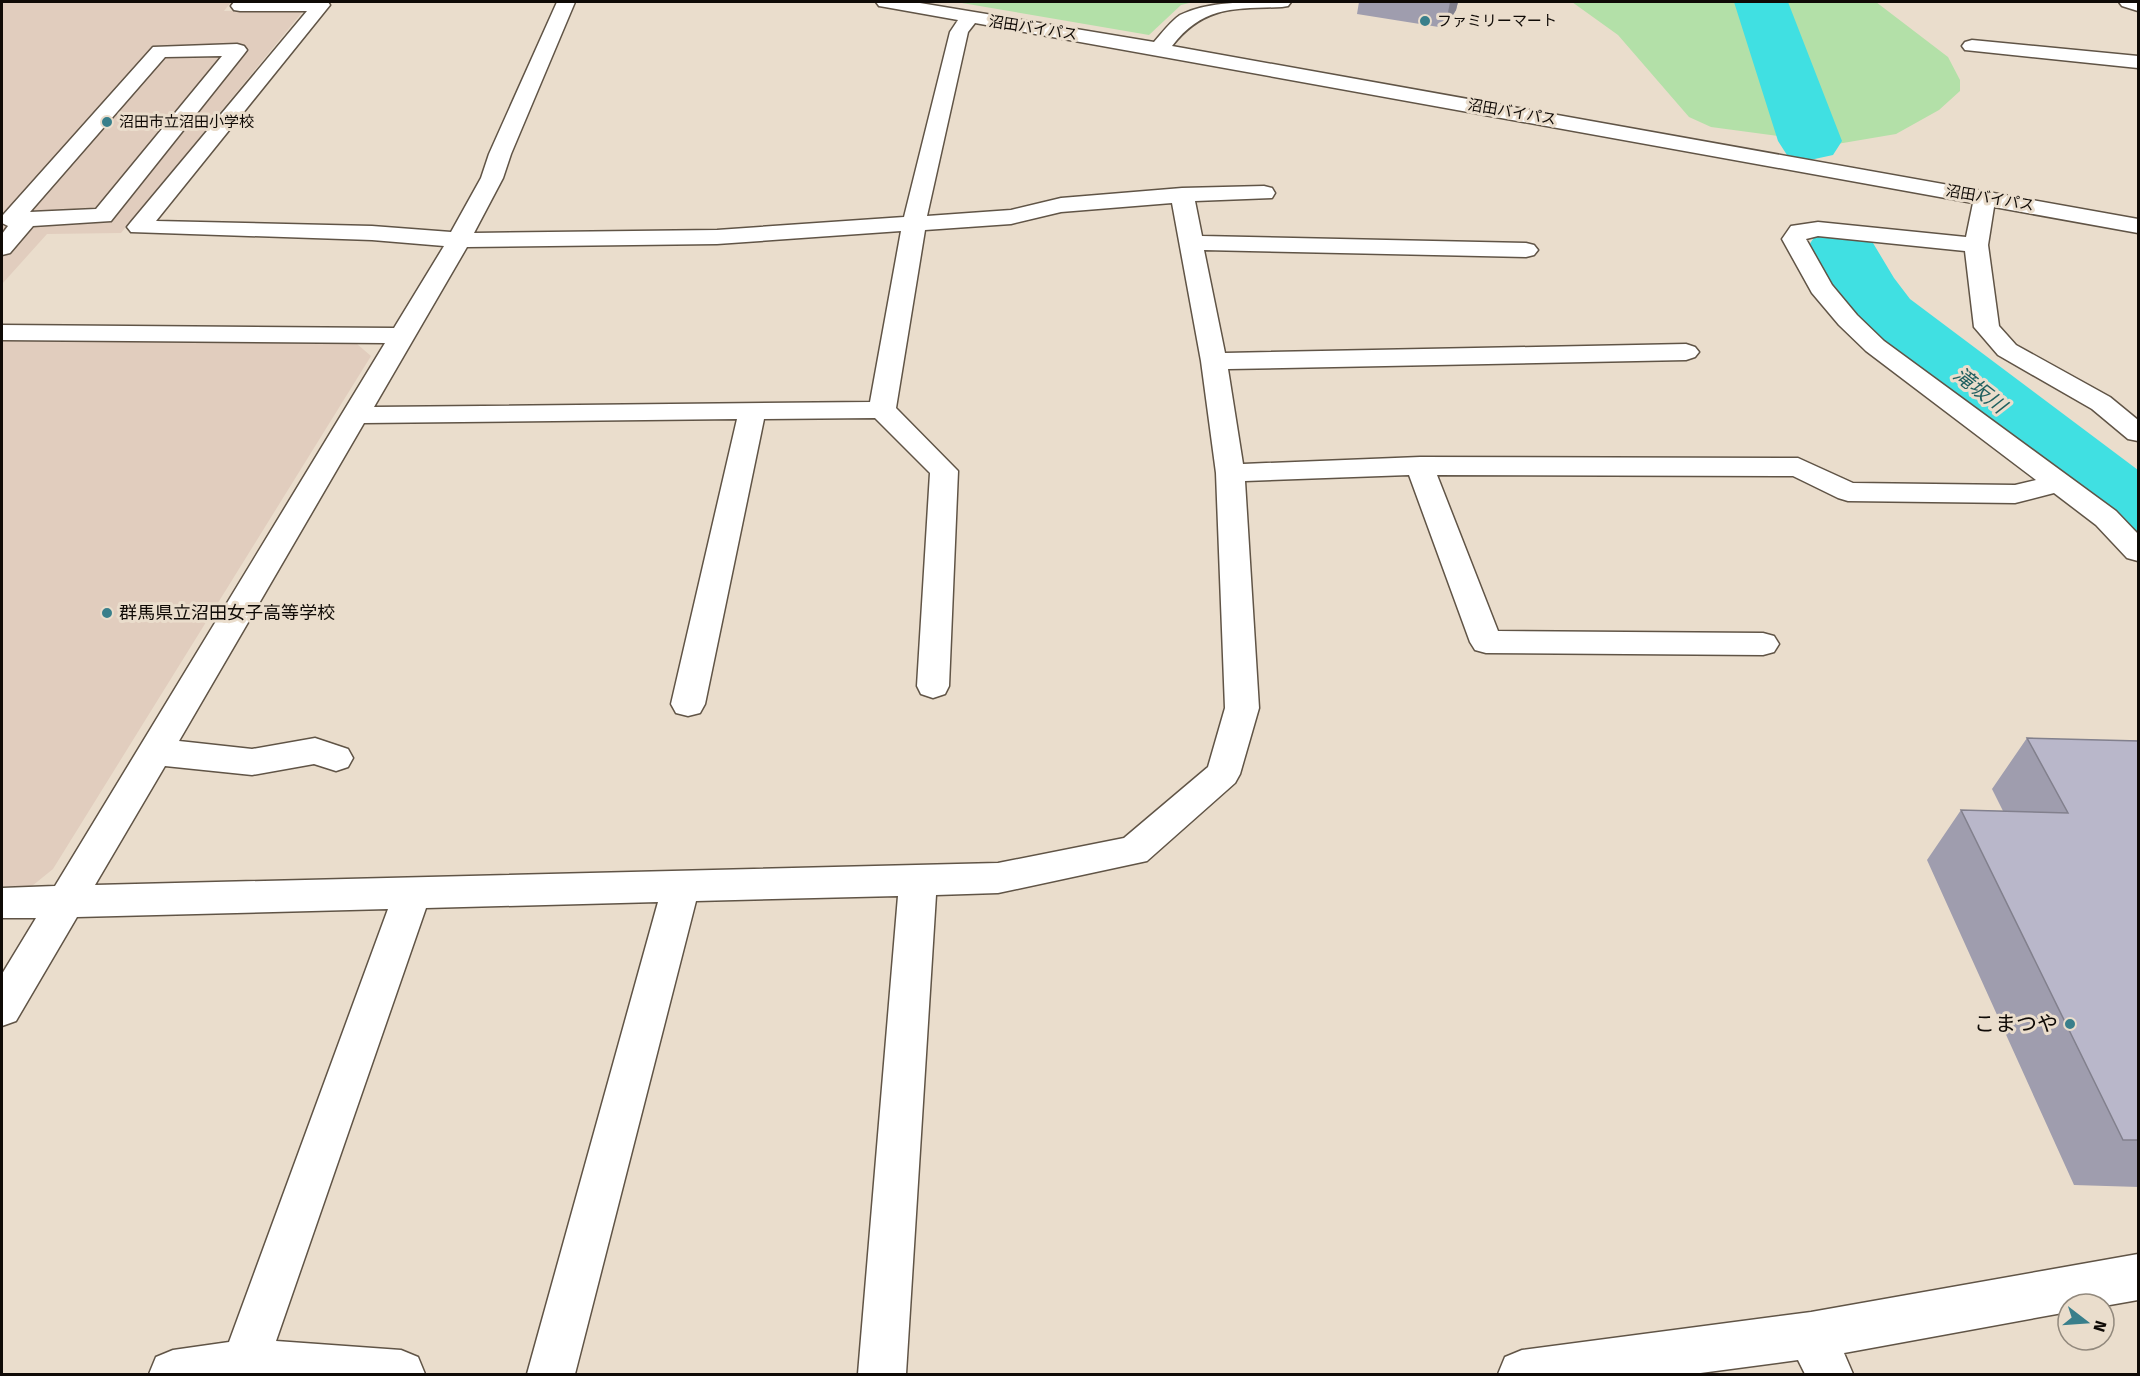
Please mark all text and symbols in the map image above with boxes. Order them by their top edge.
street label: 沼田バイパス [987,12,1079,44]
place label: ファミリーマート [1437,12,1557,30]
marker: ファミリーマート [1418,14,1432,28]
street label: 沼田バイパス [1466,95,1558,129]
place label: 沼田市立沼田小学校 [119,113,254,131]
marker: 沼田市立沼田小学校 [100,115,114,129]
street label: 沼田バイパス [1944,181,2036,215]
water label: 滝坂川 [1949,362,2013,419]
place label: 群馬県立沼田女子高等学校 [119,602,335,624]
marker: 群馬県立沼田女子高等学校 [100,606,114,620]
place label: こまつや [1974,1011,2058,1037]
marker: こまつや [2063,1017,2077,1031]
north arrow [2056,1292,2116,1352]
text: N [2089,1318,2111,1334]

